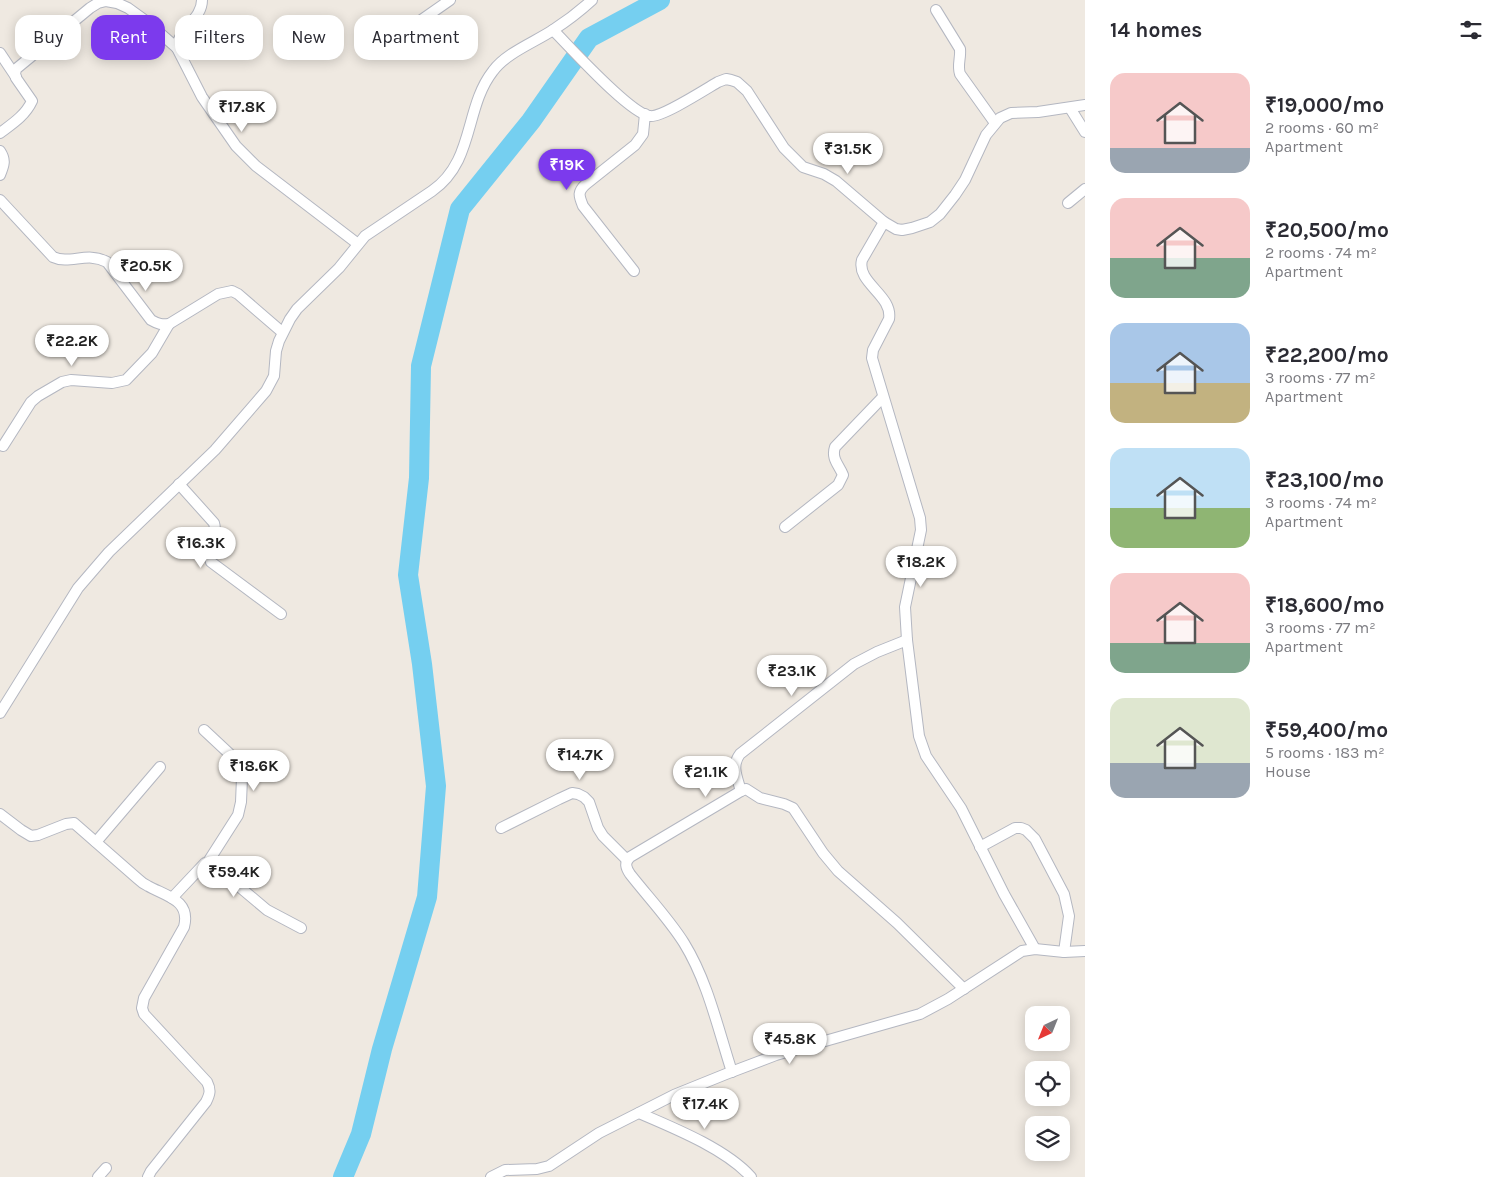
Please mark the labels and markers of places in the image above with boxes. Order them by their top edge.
pin: ₹17.8K [201,90,283,133]
pin: ₹31.5K [807,132,889,175]
pin: ₹19K [537,148,597,191]
pin: ₹20.5K [105,250,187,292]
pin: ₹22.2K [31,324,113,367]
pin: ₹16.3K [160,526,242,569]
pin: ₹18.2K [880,546,962,588]
pin: ₹23.1K [751,654,833,697]
pin: ₹14.7K [539,738,621,781]
pin: ₹18.6K [213,750,295,792]
pin: ₹21.1K [665,756,747,798]
pin: ₹59.4K [193,856,275,898]
pin: ₹45.8K [749,1022,831,1065]
pin: ₹17.4K [664,1088,746,1130]

